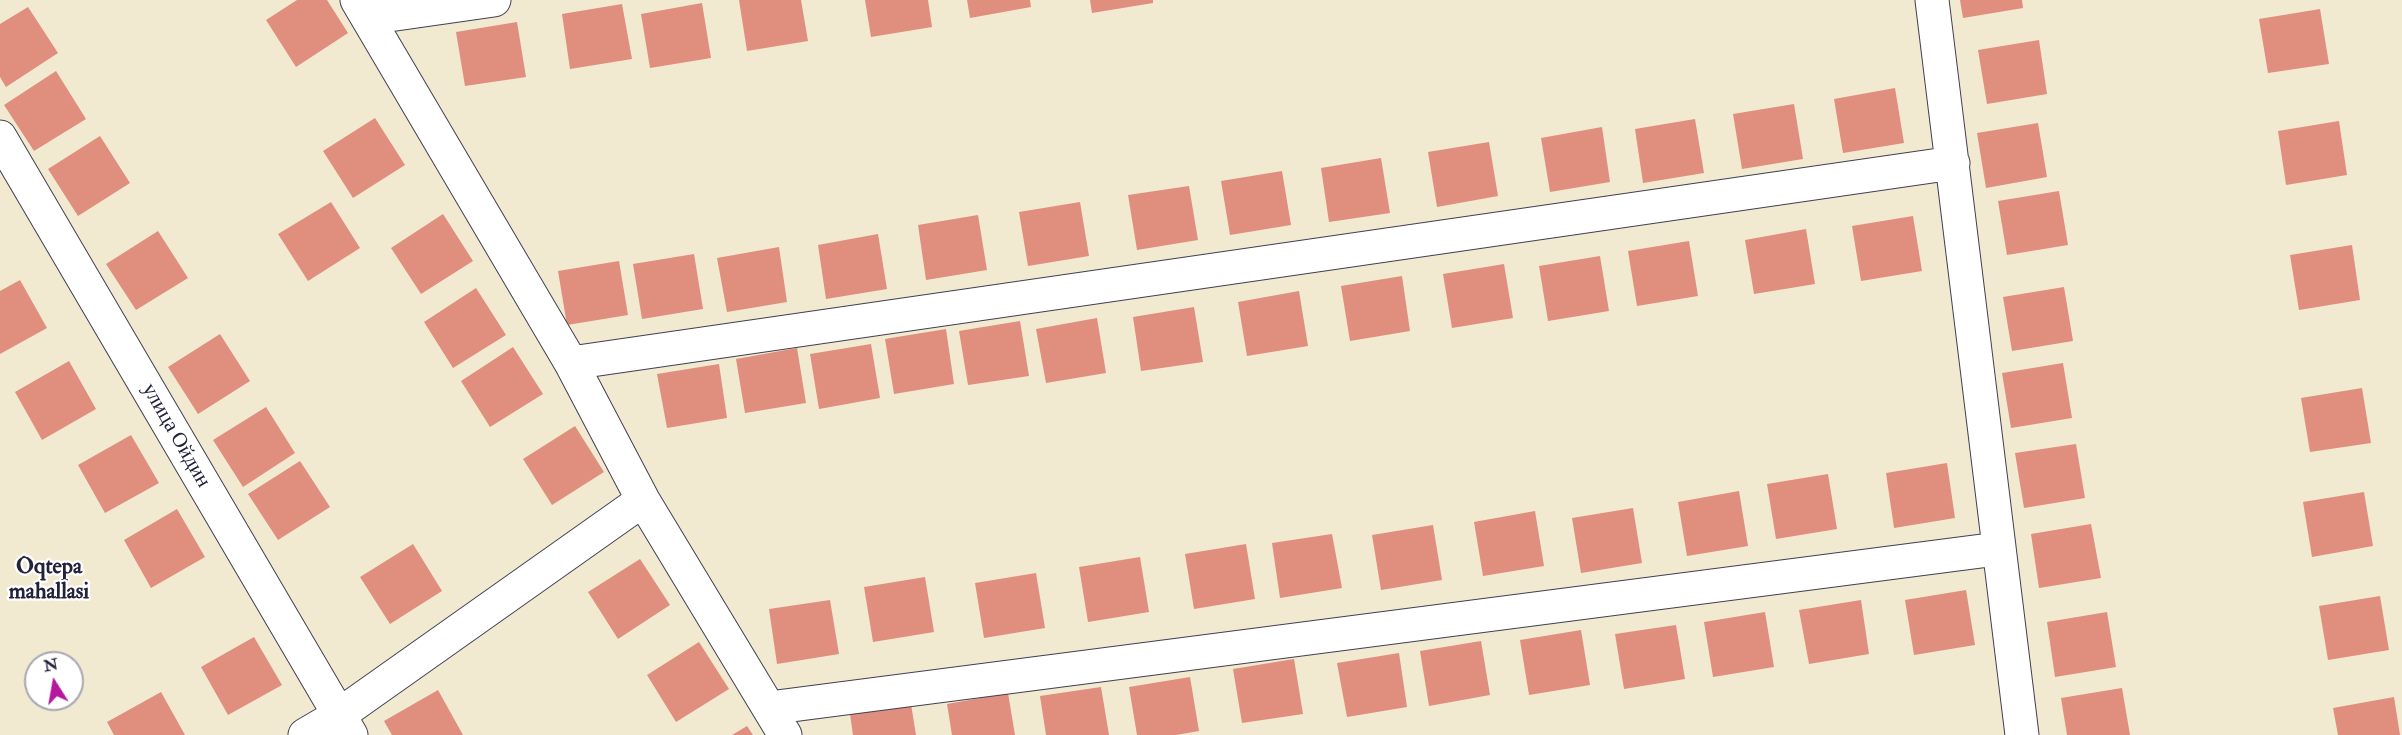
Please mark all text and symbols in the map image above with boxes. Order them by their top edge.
street label: улица Ойдин [135,380,215,492]
district label: Oqtepa mahallasi [9,555,89,606]
north arrow [24,651,84,711]
text: N [42,654,60,676]

